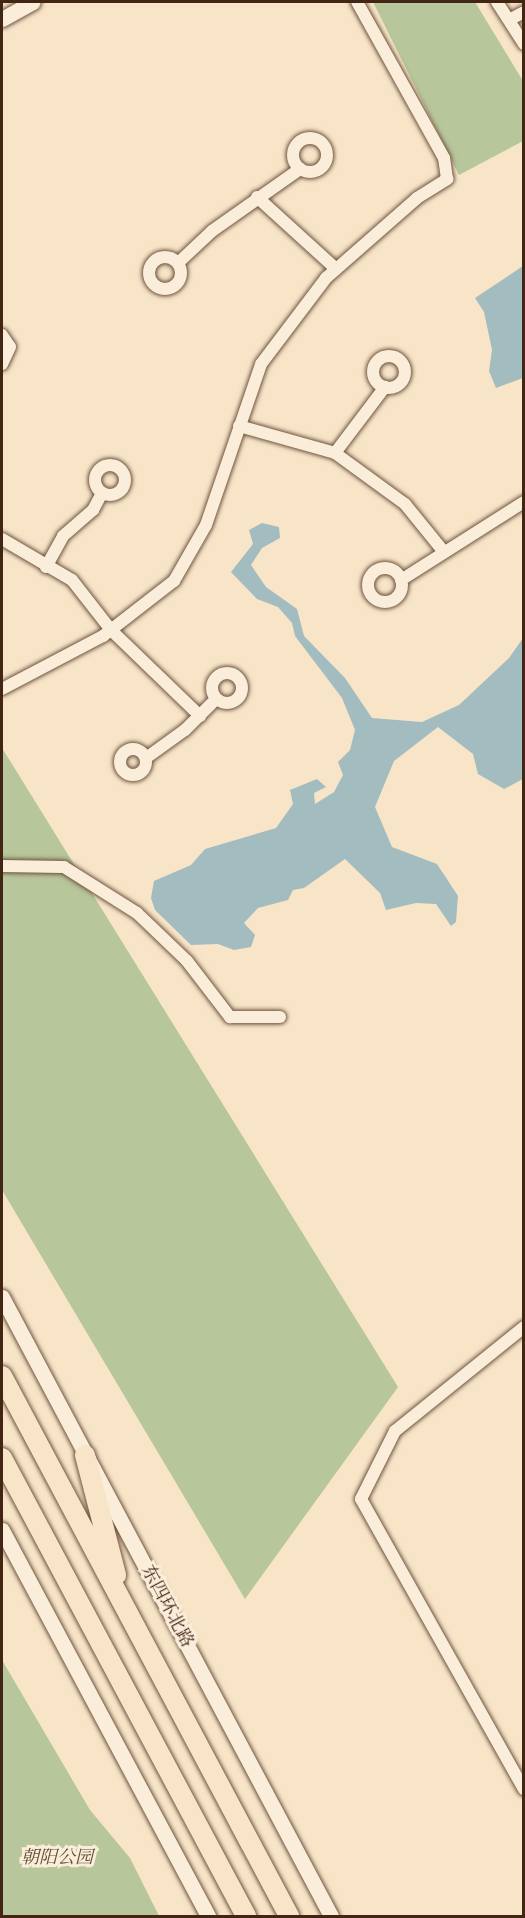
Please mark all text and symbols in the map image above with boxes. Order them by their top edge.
street label: 东四环北路 [135,1562,197,1652]
park label: 朝阳公园 [21,1848,93,1870]

